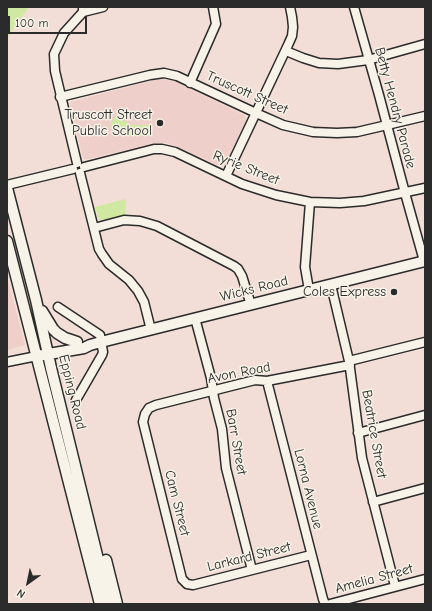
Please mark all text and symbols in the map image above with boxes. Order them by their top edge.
scale bar [10,8,89,34]
text: 100 m [15,16,48,30]
street label: Betty Hendry Parade [371,46,419,170]
street label: Truscott Street [204,68,290,118]
place label: Truscott Street Public School [64,107,152,140]
marker: Truscott Street Public School [155,118,165,128]
street label: Ryrie Street [210,147,282,189]
street label: Wicks Road [218,272,290,306]
place label: Coles Express [303,284,386,300]
marker: Coles Express [389,287,399,297]
street label: Epping Road [55,353,89,431]
street label: Avon Road [206,359,272,387]
street label: Beatrice Street [358,389,390,479]
street label: Barr Street [222,408,250,476]
street label: Lorna Avenue [290,447,326,531]
street label: Cam Street [161,468,193,538]
street label: Larkard Street [205,539,293,575]
street label: Amelia Street [333,561,415,597]
north arrow [8,563,48,603]
text: N [15,586,28,601]

